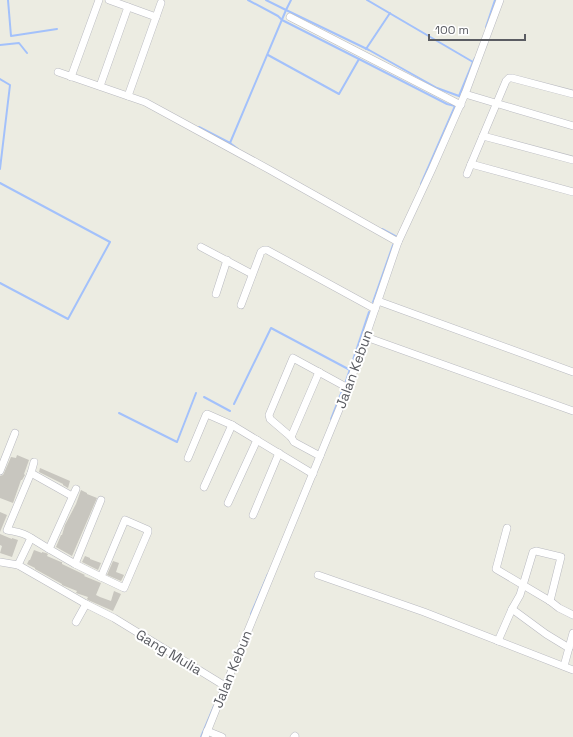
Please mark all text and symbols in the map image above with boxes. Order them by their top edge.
scale bar [429,16,525,42]
text: 100 m [435,22,469,38]
street label: Jalan Kebun [331,327,377,411]
street label: Gang Mulia [133,625,205,679]
street label: Jalan Kebun [208,627,256,711]

